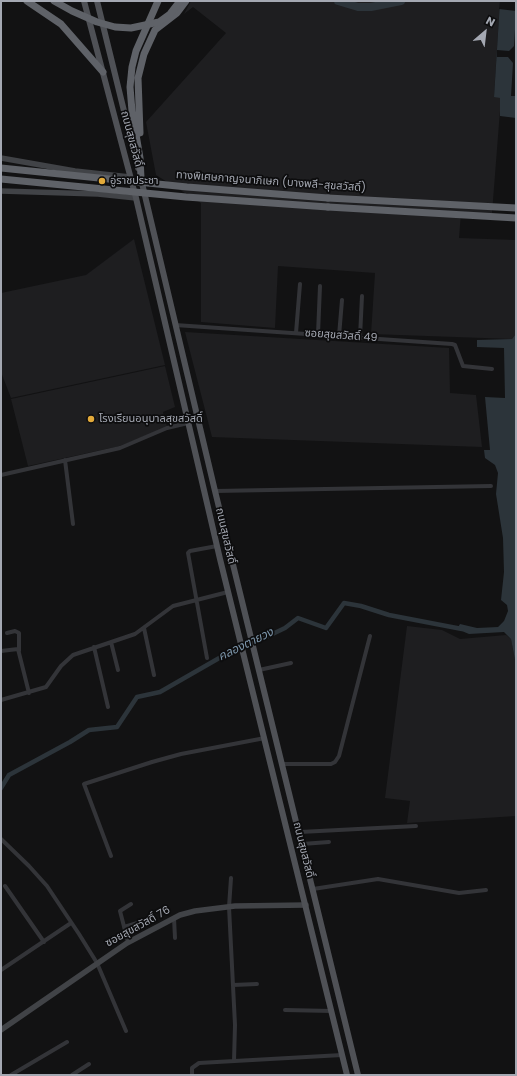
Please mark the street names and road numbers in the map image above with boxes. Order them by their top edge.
street label: ถนนสุขสวัสดิ์ [117,110,145,168]
street label: ทางพิเศษกาญจนาภิเษก (บางพลี-สุขสวัสดิ์) [176,169,366,195]
street label: ซอยสุขสวัสดิ์ 49 [304,327,378,345]
street label: ถนนสุขสวัสดิ์ [212,507,238,565]
street label: ถนนสุขสวัสดิ์ [290,821,316,879]
street label: ซอยสุขสวัสดิ์ 76 [103,904,173,950]

